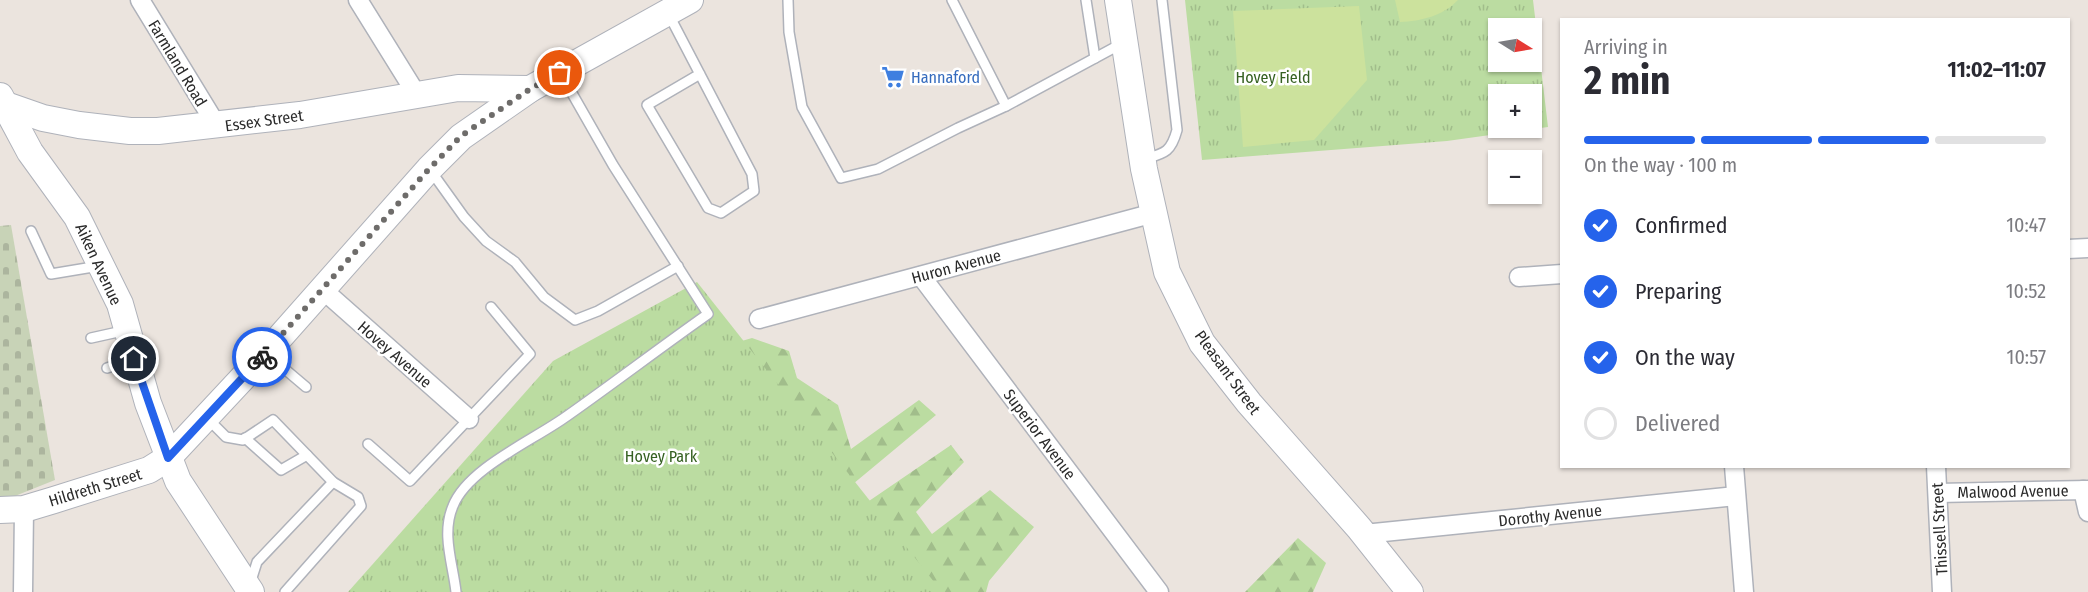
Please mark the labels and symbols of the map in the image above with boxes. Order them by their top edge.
street label: Farmland Road [144,16,211,110]
north arrow [1488,18,1542,72]
pin [534,47,585,98]
supermarket icon: Hannaford [880,64,906,90]
place label: Hannaford [911,68,980,87]
park label: Hovey Field [1236,68,1311,87]
street label: Essex Street [224,105,305,135]
street label: Aiken Avenue [71,220,126,308]
street label: Huron Avenue [909,245,1003,288]
street label: Hovey Avenue [354,317,436,392]
courier [232,327,292,387]
street label: Pleasant Street [1191,327,1265,419]
pin [108,333,159,384]
street label: Superior Avenue [999,385,1080,483]
park label: Hovey Park [625,447,698,466]
street label: Hildreth Street [46,464,145,511]
street label: Thissell Street [1928,481,1951,576]
street label: Malwood Avenue [1957,481,2069,502]
street label: Dorothy Avenue [1497,501,1603,530]

